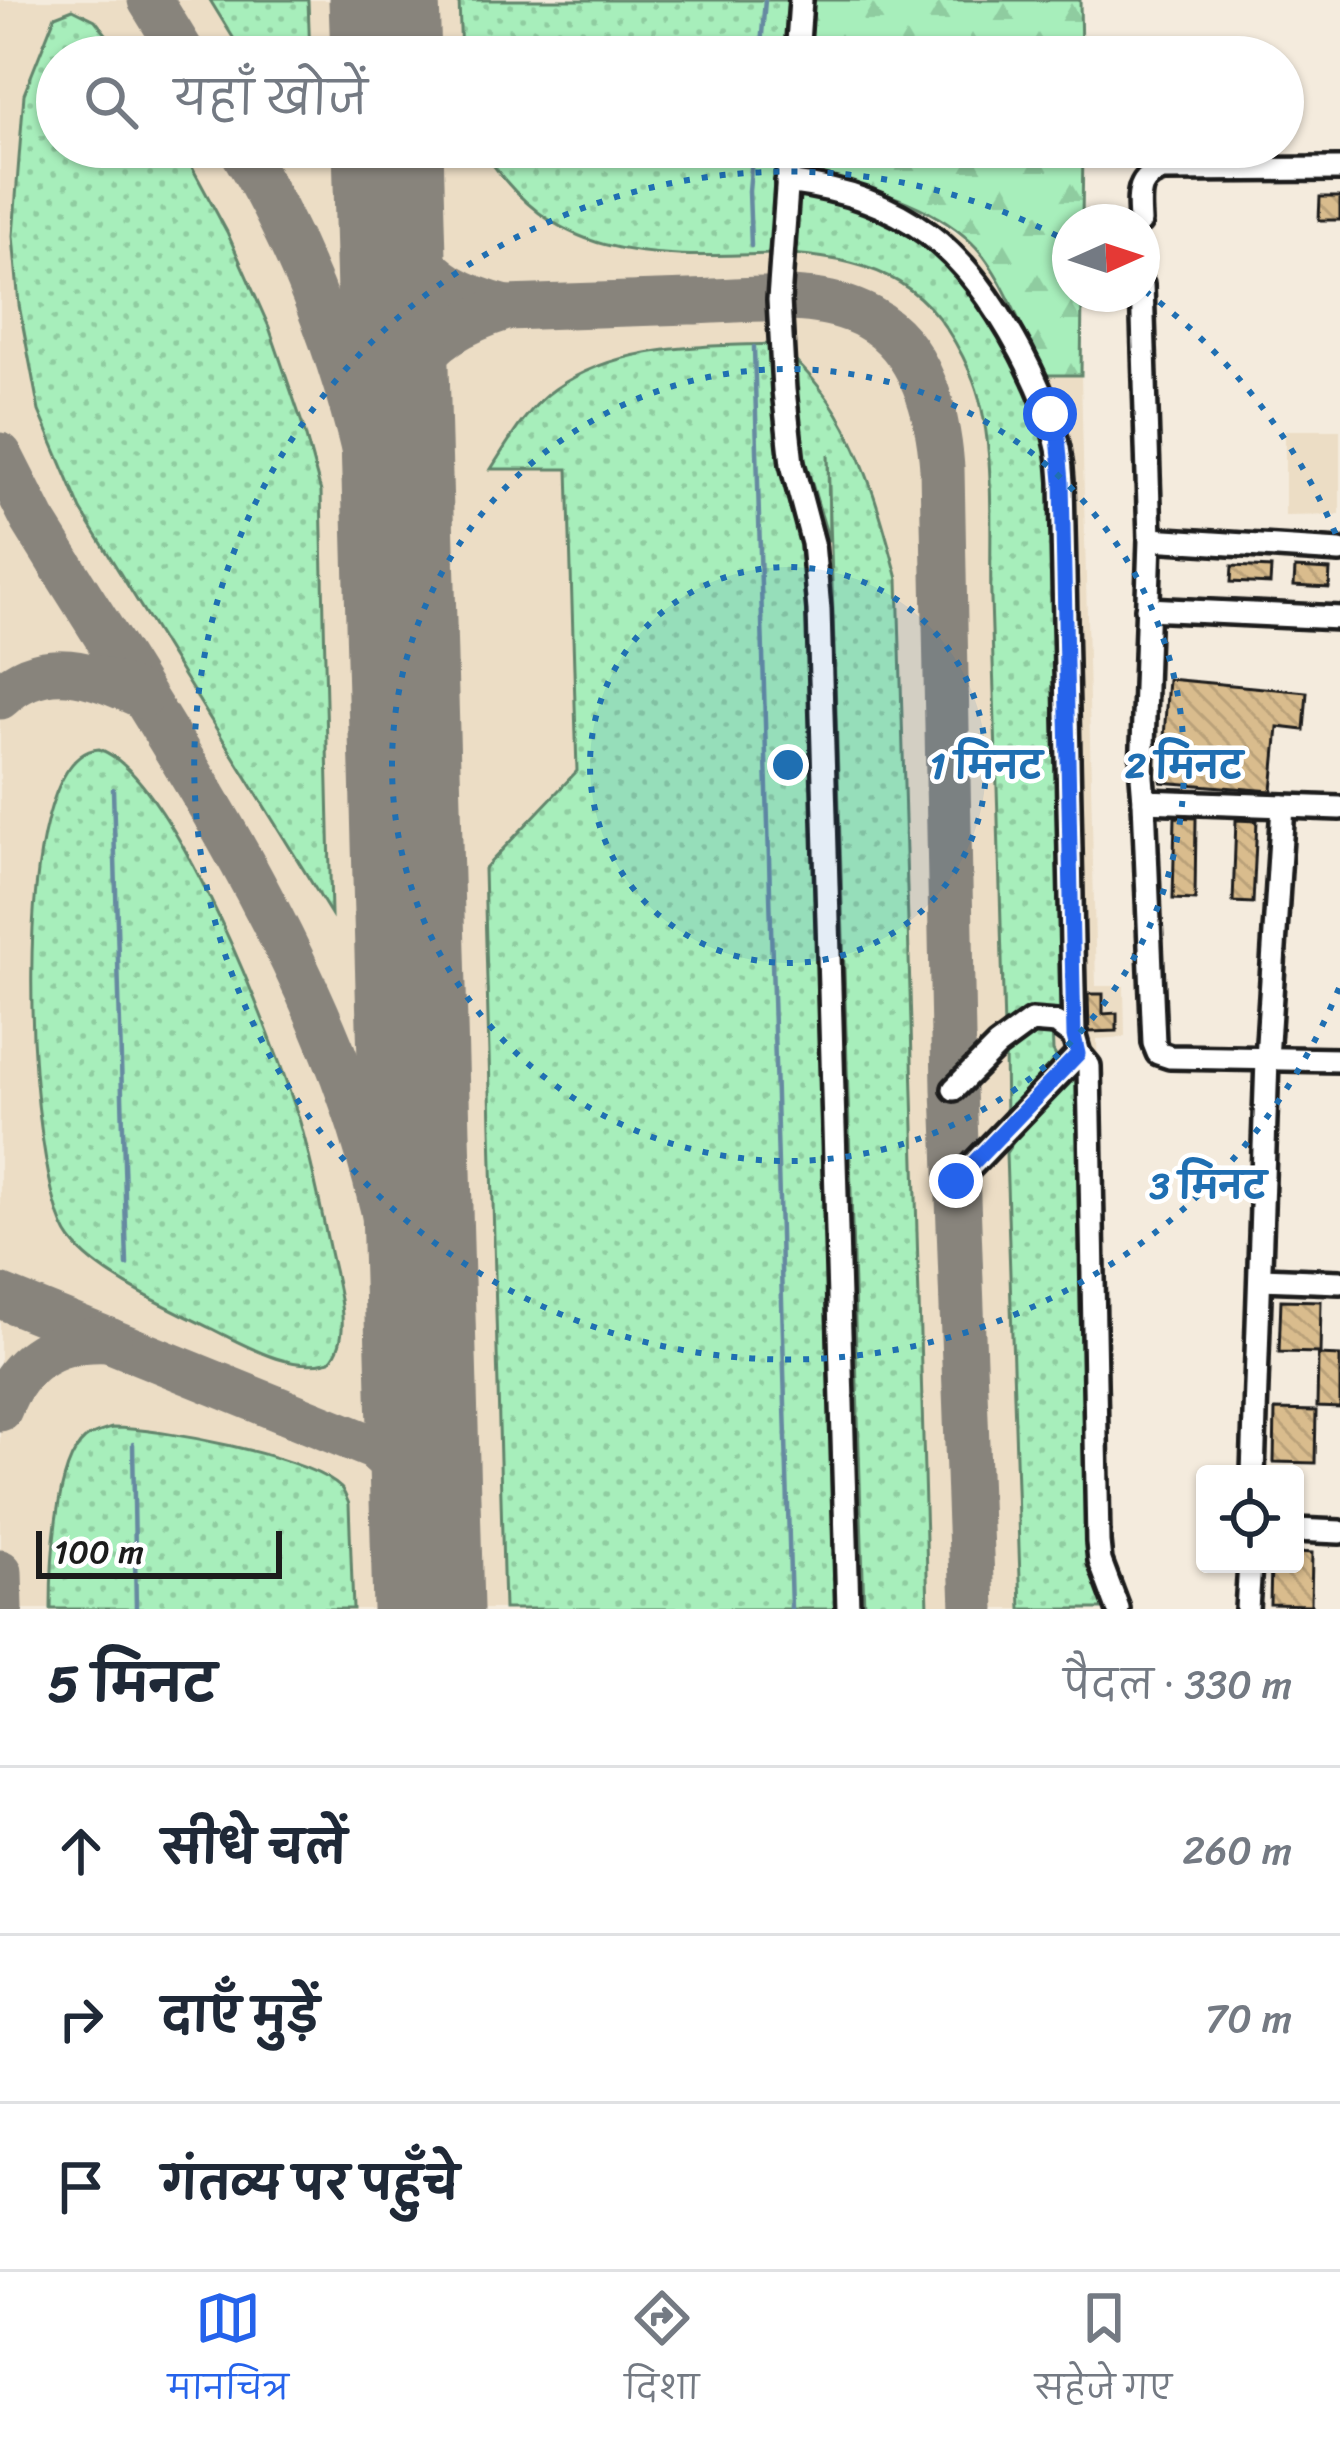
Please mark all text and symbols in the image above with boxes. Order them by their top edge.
search box [36,36,1304,168]
text: यहाँ खोजें [174,59,368,139]
icon: search [78,69,144,135]
north arrow [1052,204,1160,312]
route start [1023,387,1077,441]
text: 1 मिनट [930,734,1045,798]
text: 2 मिनट [1125,734,1246,798]
centre of rings [767,744,809,786]
route end [929,1154,983,1208]
text: 3 मिनट [1149,1154,1270,1218]
map controls [1196,1465,1304,1573]
button: locate [1196,1465,1304,1573]
text: 100 m [54,1523,144,1581]
scale bar [36,1525,282,1578]
text: 5 मिनट [48,1639,216,1729]
text: पैदल · 330 m [1063,1650,1292,1719]
text: सीधे चलें [162,1808,346,1888]
text: 260 m [1183,1816,1292,1885]
icon: ahead [48,1818,114,1884]
text: दाएँ मुड़ें [162,1976,319,2056]
text: 70 m [1205,1984,1292,2053]
icon: right [48,1986,114,2052]
text: गंतव्य पर पहुँचे [162,2144,459,2224]
icon: arrive [48,2154,114,2220]
tab: मानचित्र [168,2285,289,2424]
tab: दिशा [624,2285,699,2424]
tab: सहेजे गए [1035,2285,1172,2424]

